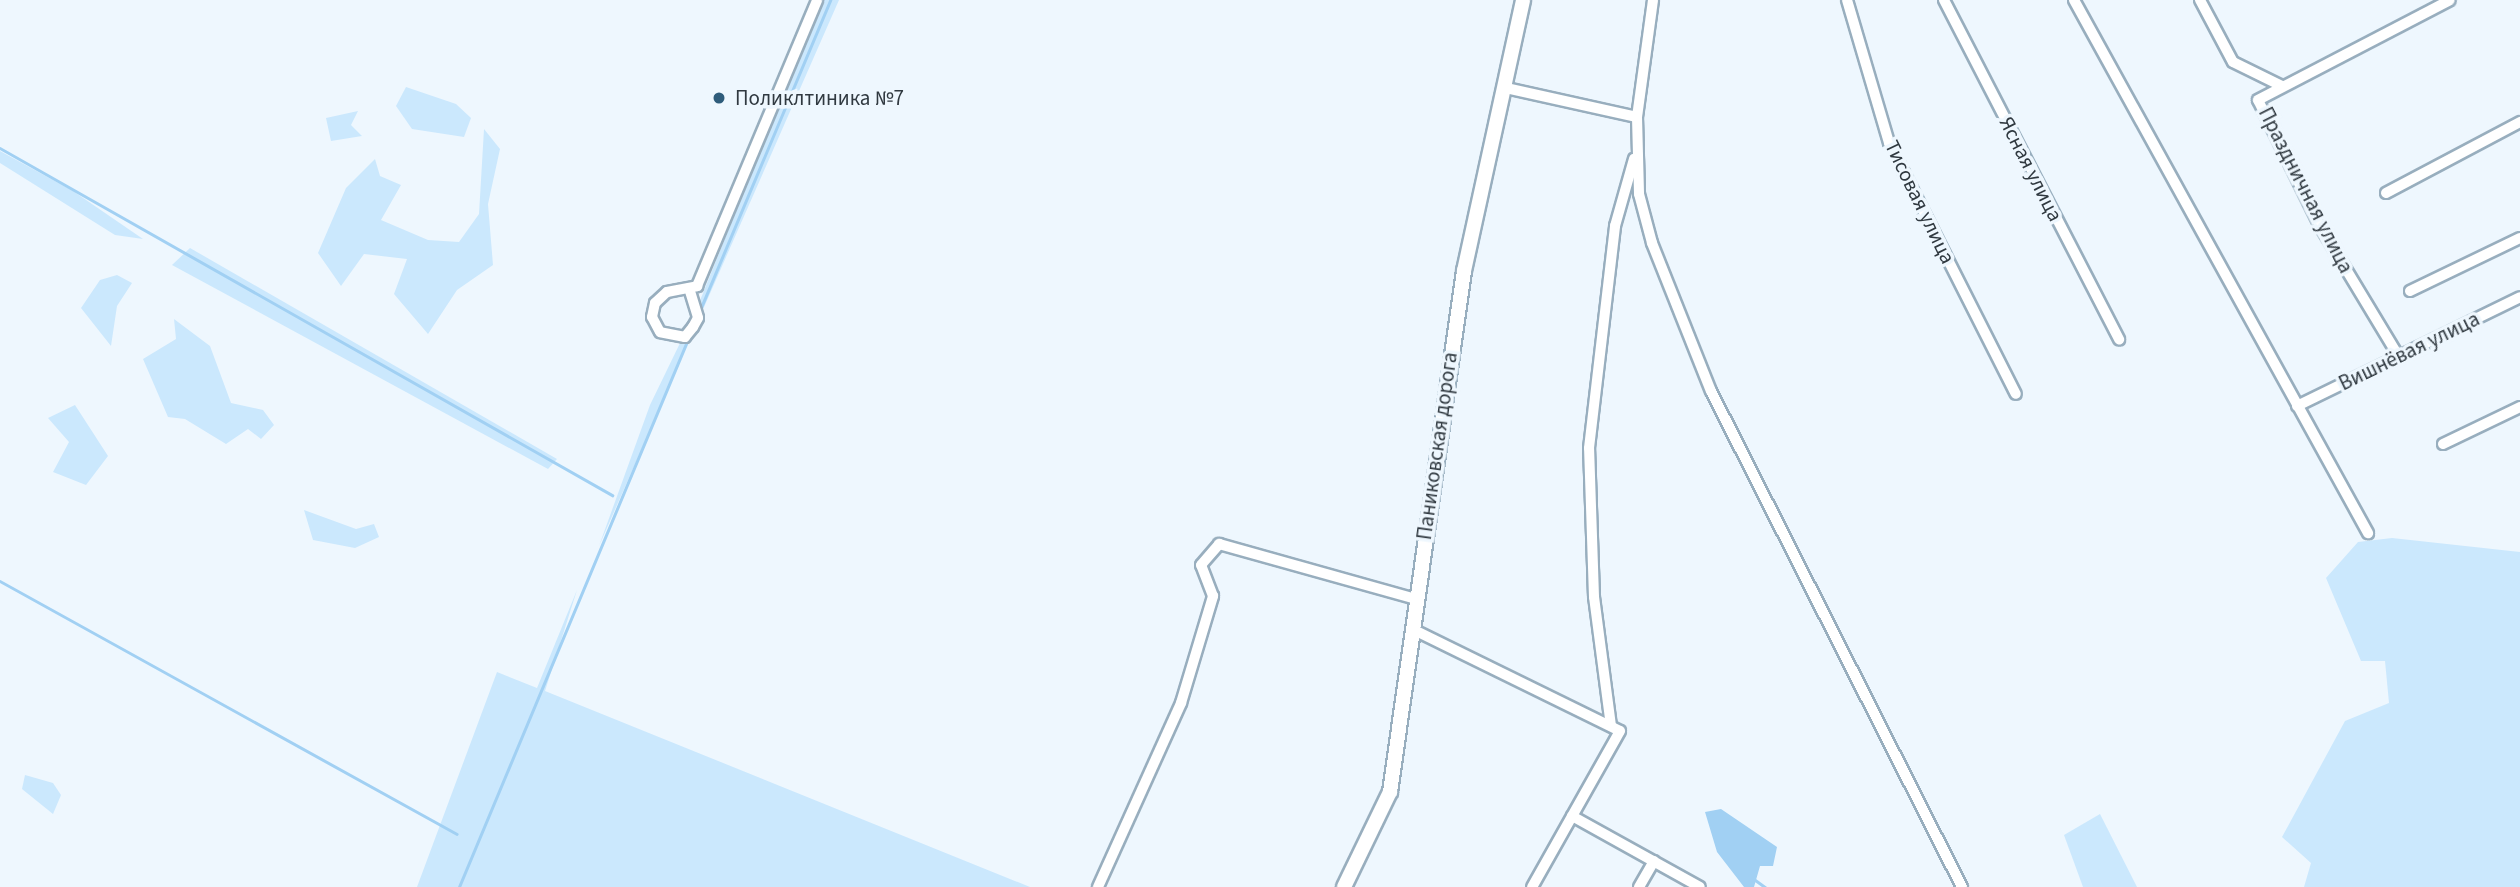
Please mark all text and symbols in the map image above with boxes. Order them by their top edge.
place label: Поликлтиника №7 [735,85,904,111]
marker: Поликлтиника №7 [709,88,729,108]
street label: Праздничная улица [2253,103,2359,277]
street label: Ясная улица [1994,112,2068,226]
street label: Тисовая улица [1879,136,1961,268]
street label: Вишнёвая улица [2335,306,2483,396]
street label: Паниковская дорога [1411,350,1463,542]

